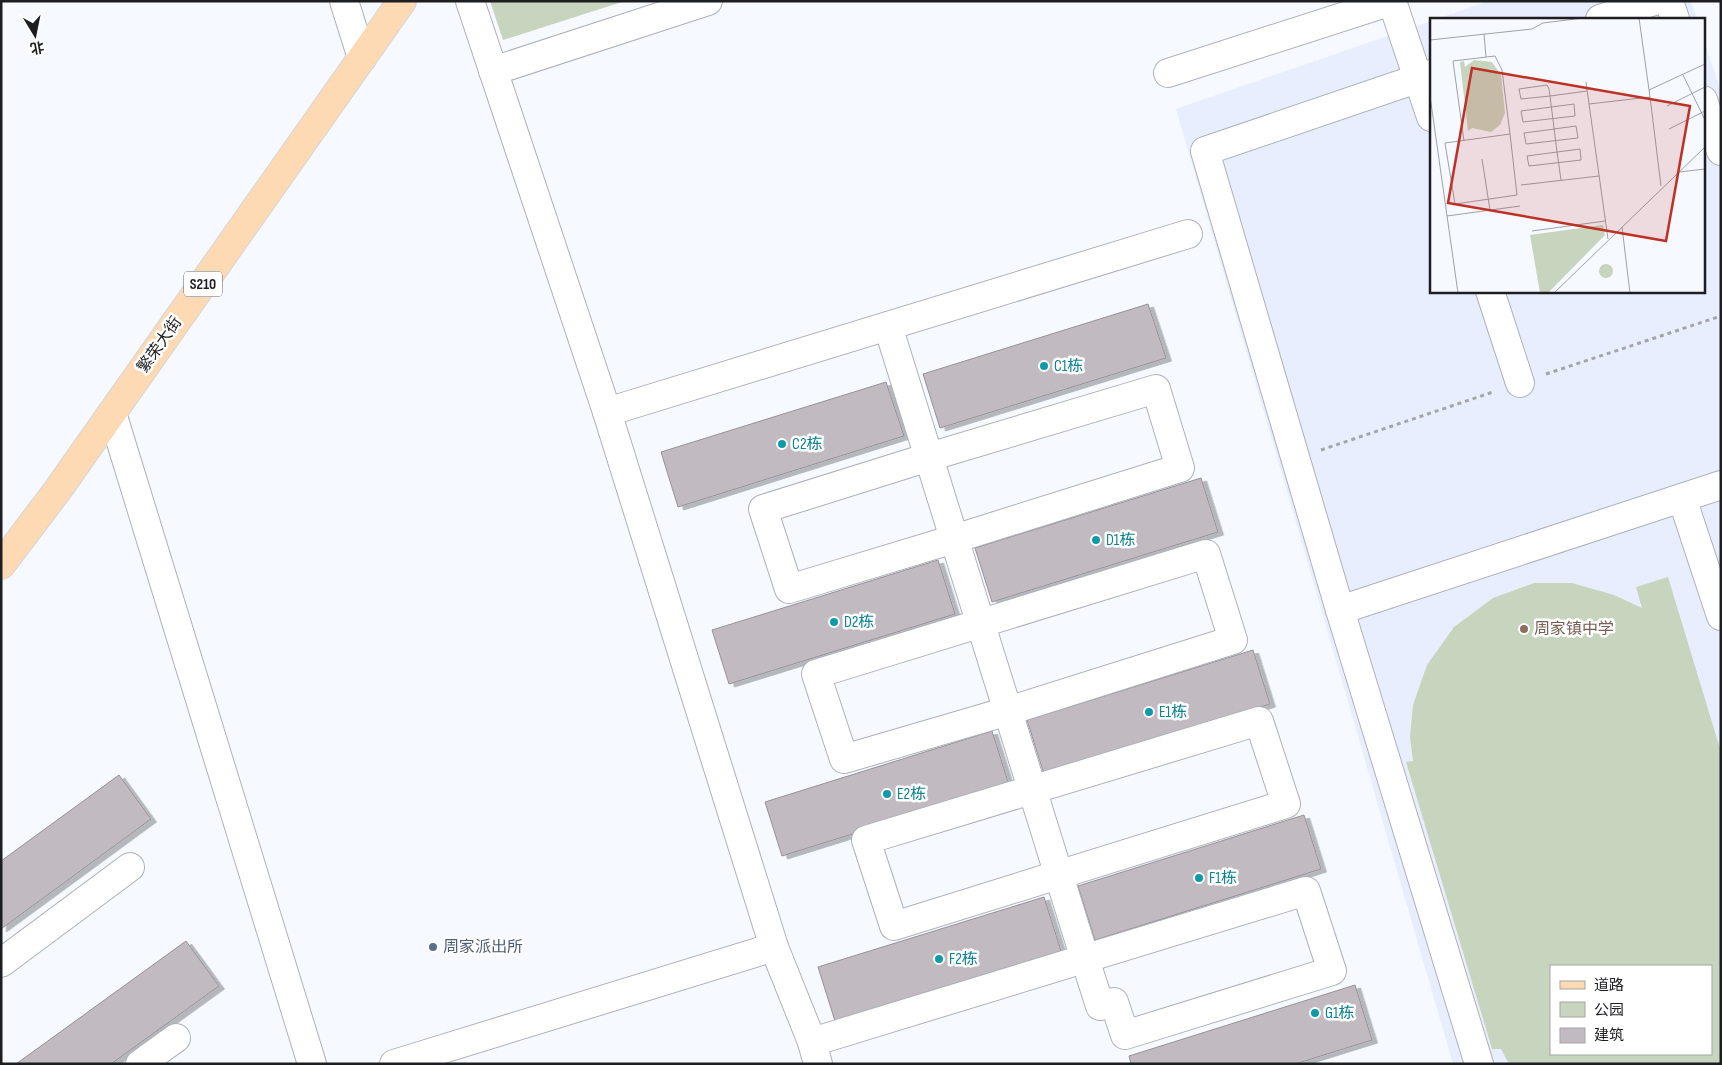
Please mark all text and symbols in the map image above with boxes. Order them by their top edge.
north arrow [10,10,60,60]
inset map [1430,18,1704,292]
text: 北 [29,38,46,57]
road number: S210 [184,272,222,296]
street label: 繁荣大街 [134,313,186,377]
place label: C1栋 [1054,357,1083,376]
marker: C1栋 [1038,360,1050,372]
place label: C2栋 [792,435,822,454]
marker: C2栋 [776,438,788,450]
place label: D1栋 [1106,531,1135,550]
marker: D1栋 [1090,534,1102,546]
place label: D2栋 [844,613,874,632]
marker: D2栋 [828,616,840,628]
place label: 周家镇中学 [1534,620,1614,639]
marker: 周家镇中学 [1518,623,1530,635]
place label: E1栋 [1159,703,1187,722]
marker: E1栋 [1143,706,1155,718]
place label: E2栋 [897,785,926,804]
marker: E2栋 [881,788,893,800]
place label: F1栋 [1209,869,1237,888]
marker: F1栋 [1193,872,1205,884]
place label: 周家派出所 [443,938,523,957]
marker: 周家派出所 [427,941,439,953]
place label: F2栋 [949,950,978,969]
marker: F2栋 [933,953,945,965]
legend [1550,965,1712,1055]
text: 道路 [1594,976,1624,995]
text: 公园 [1594,1001,1624,1020]
place label: G1栋 [1325,1004,1355,1023]
marker: G1栋 [1309,1007,1321,1019]
text: 建筑 [1594,1026,1624,1045]

